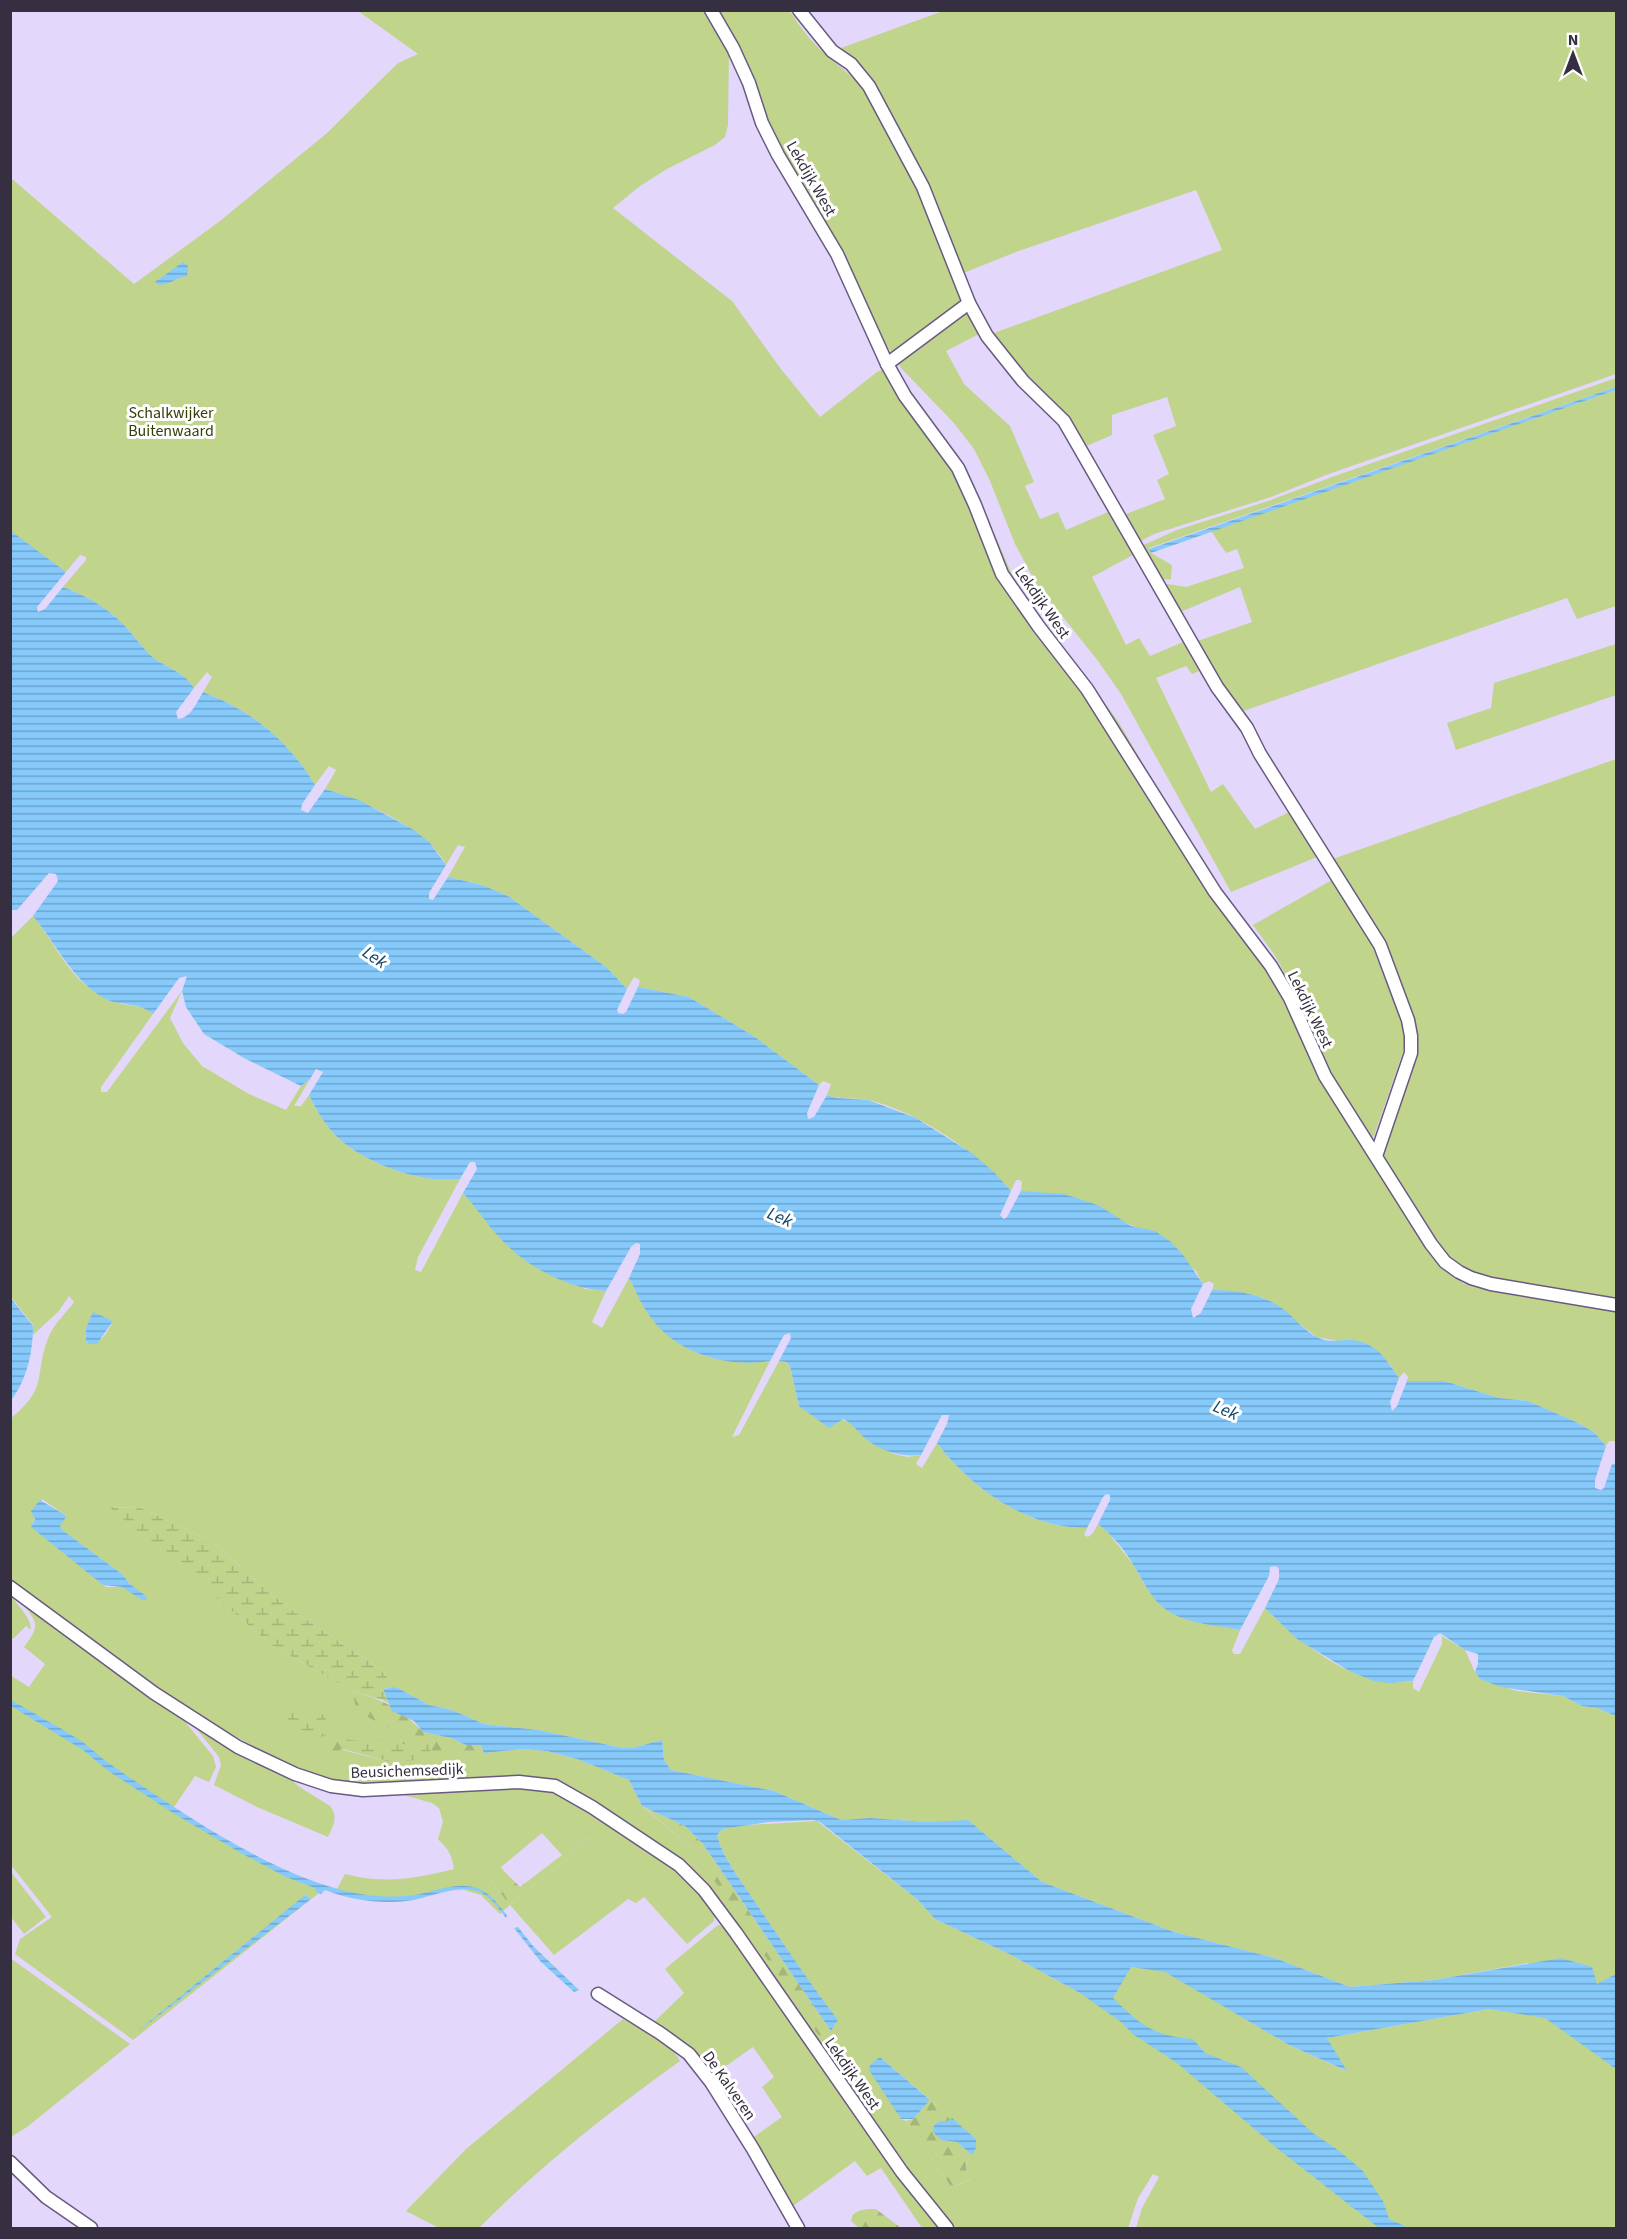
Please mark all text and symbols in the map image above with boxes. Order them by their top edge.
north arrow [1543,24,1603,84]
text: N [1568,29,1578,51]
street label: Lekdijk West [781,137,842,221]
park label: Schalkwijker Buitenwaard [128,402,214,442]
street label: Lekdijk West [1009,562,1075,643]
water label: Lek [357,940,393,975]
street label: Lekdijk West [1282,967,1339,1052]
water label: Lek [763,1201,797,1234]
water label: Lek [1209,1394,1243,1427]
street label: Beusichemsedijk [350,1758,464,1784]
street label: Lekdijk West [819,2033,885,2114]
street label: De Kalveren [697,2047,761,2125]

